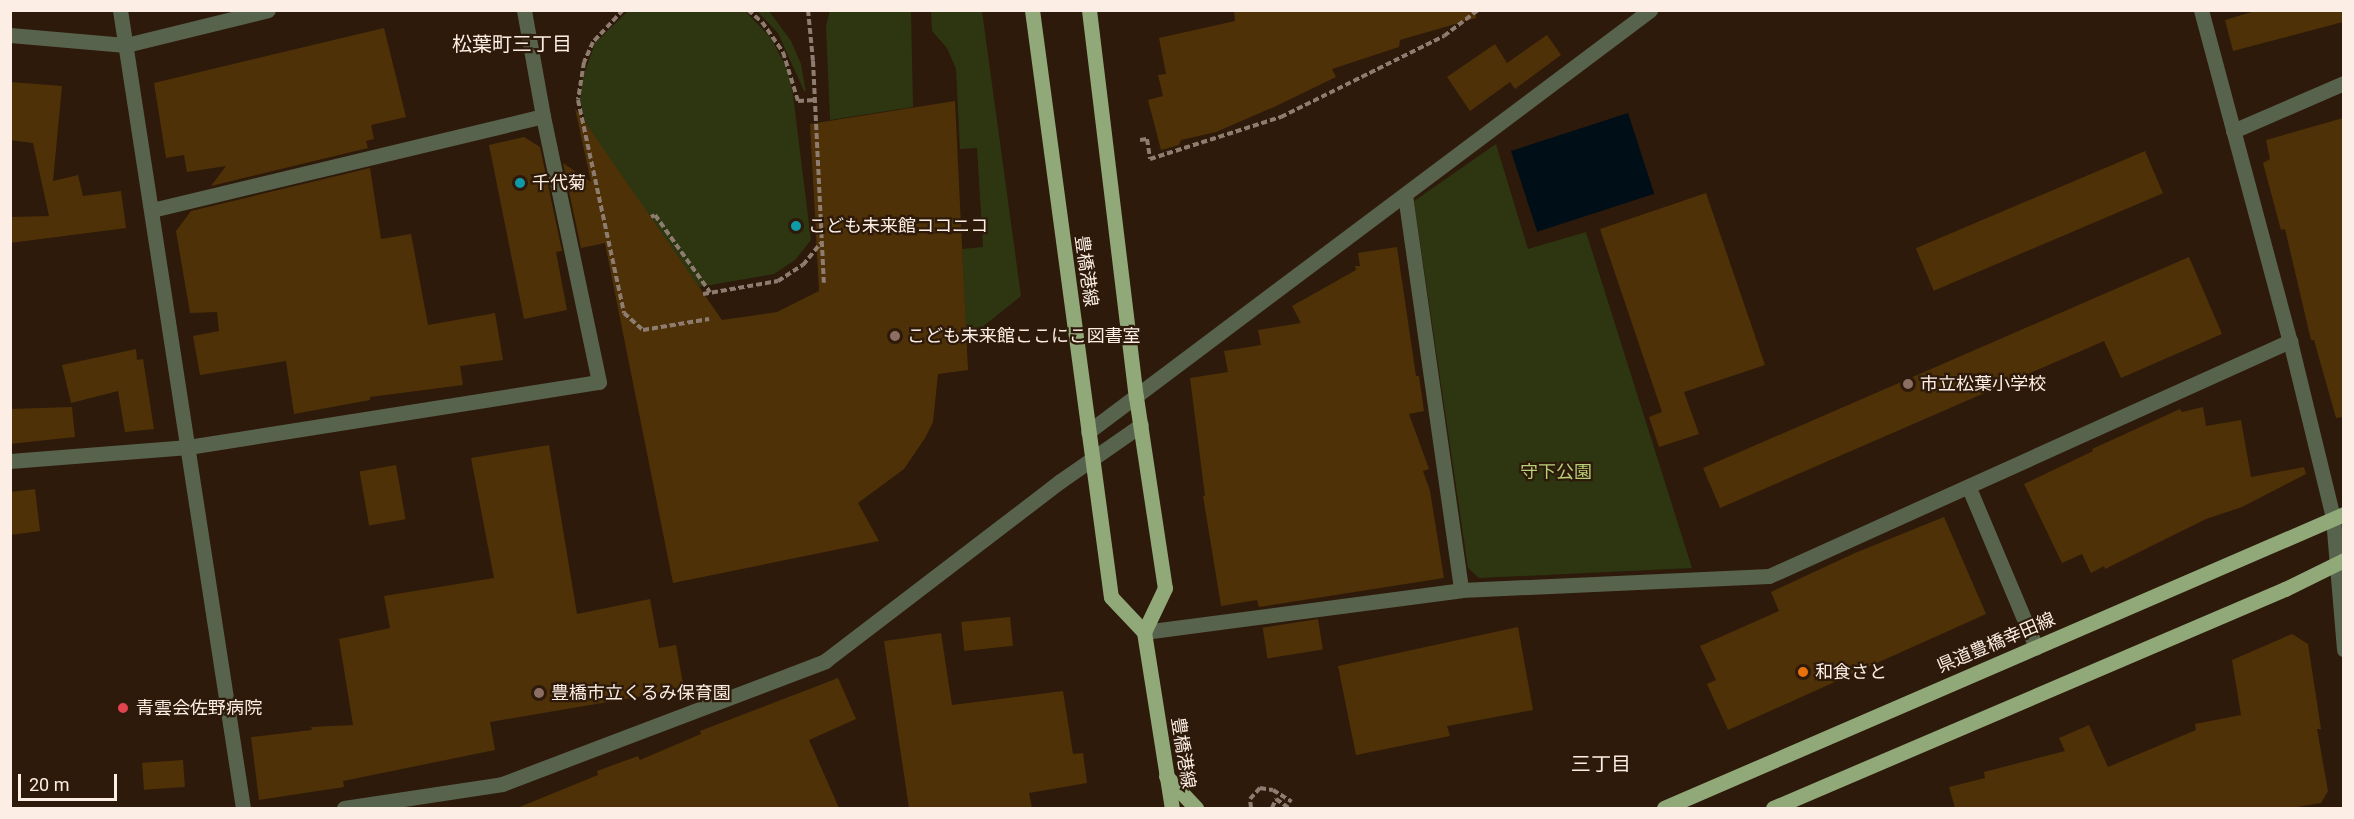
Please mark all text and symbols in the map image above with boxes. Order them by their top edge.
district label: 松葉町三丁目 [452,32,572,56]
place label: 千代菊 [532,172,586,194]
marker: 千代菊 [513,176,527,190]
place label: こども未来館ココニコ [808,215,988,237]
marker: こども未来館ココニコ [789,219,803,233]
street label: 豊橋港線 [1070,234,1102,308]
place label: こども未来館ここにこ図書室 [907,325,1141,347]
marker: こども未来館ここにこ図書室 [888,329,902,343]
place label: 市立松葉小学校 [1920,373,2046,395]
marker: 市立松葉小学校 [1901,377,1915,391]
park label: 守下公園 [1520,461,1592,483]
street label: 県道豊橋幸田線 [1934,608,2058,678]
place label: 和食さと [1815,661,1887,683]
marker: 和食さと [1796,665,1810,679]
place label: 豊橋市立くるみ保育園 [551,682,731,704]
marker: 豊橋市立くるみ保育園 [532,686,546,700]
place label: 青雲会佐野病院 [136,697,262,719]
marker: 青雲会佐野病院 [114,699,132,717]
street label: 豊橋港線 [1167,716,1199,790]
district label: 三丁目 [1571,752,1631,776]
scale bar [21,762,120,800]
text: 20 m [29,774,69,795]

